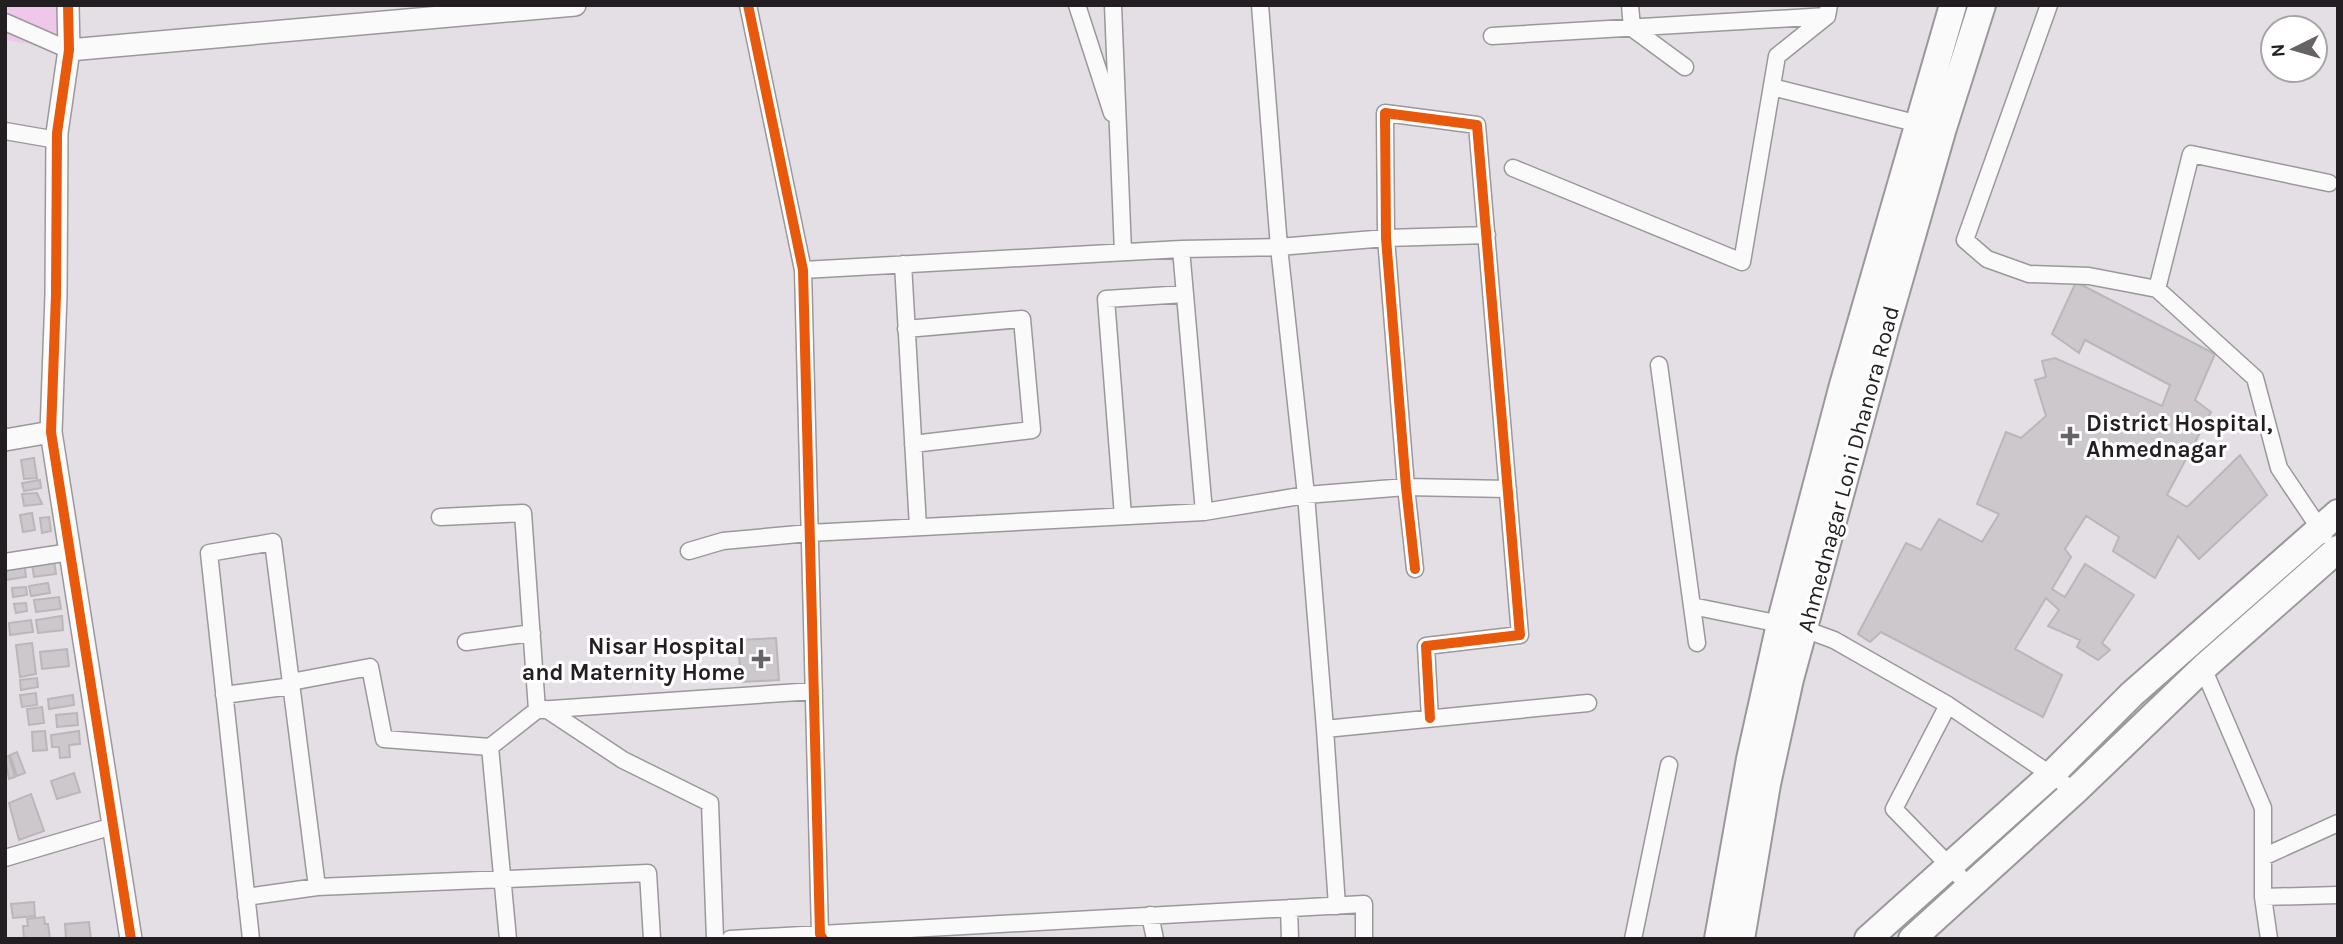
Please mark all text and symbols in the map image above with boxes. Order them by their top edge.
north arrow [2259,14,2329,84]
text: N [2267,43,2290,58]
street label: Ahmednagar Loni Dhanora Road [1792,303,1905,635]
place label: District Hospital, Ahmednagar [2086,410,2273,463]
marker: District Hospital, Ahmednagar [2060,426,2080,446]
place label: Nisar Hospital and Maternity Home [522,633,745,686]
marker: Nisar Hospital and Maternity Home [751,649,771,669]

